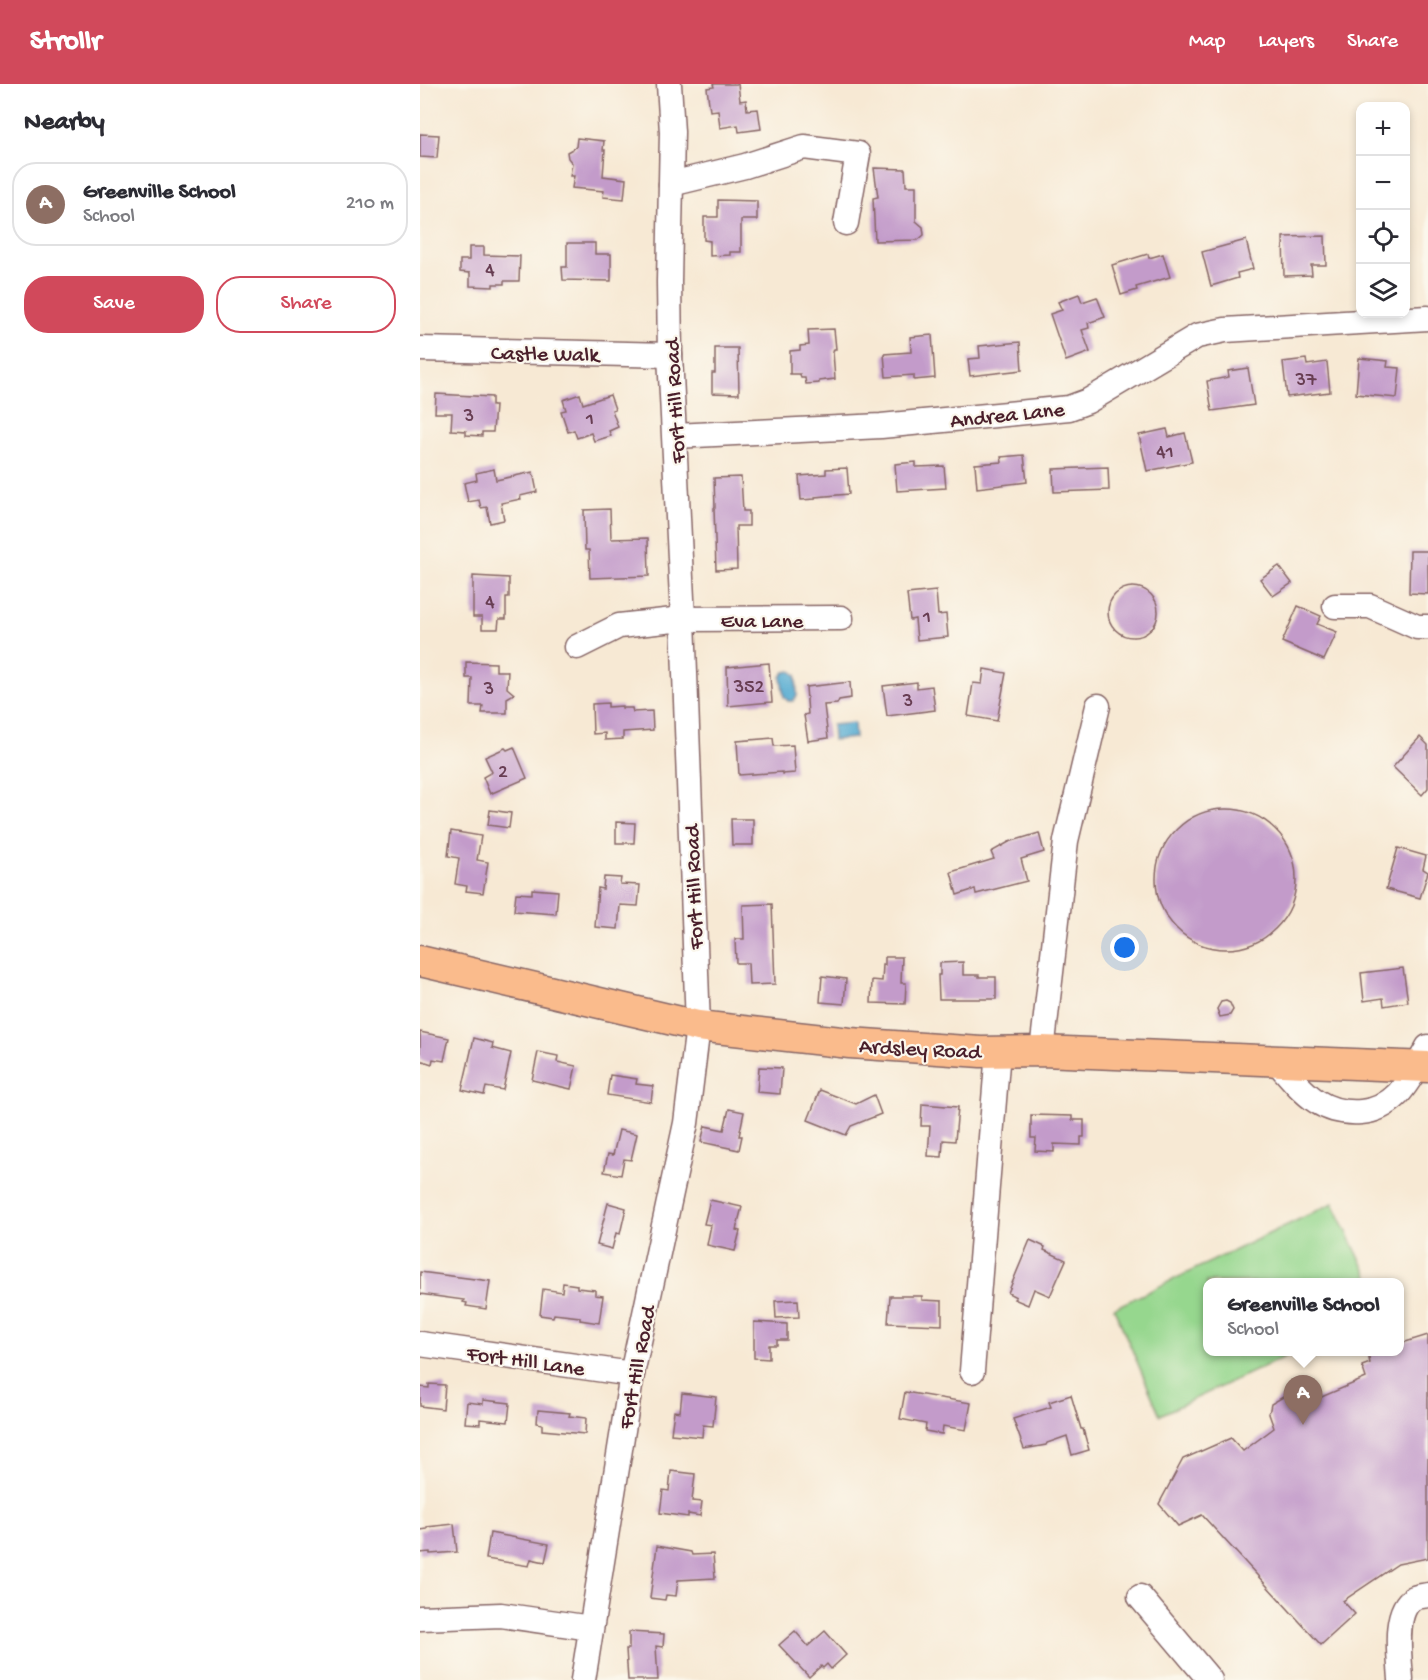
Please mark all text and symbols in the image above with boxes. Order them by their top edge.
text: Strollr [30,26,101,59]
text: Map [1189,30,1225,55]
text: Layers [1258,30,1314,55]
text: Share [1347,30,1398,55]
map controls [1356,102,1410,318]
button: + [1356,102,1410,156]
text: Nearby [24,108,105,139]
button: − [1356,156,1410,210]
text: Greenville School [83,180,236,206]
text: A [40,193,51,216]
text: 210 m [346,193,394,216]
text: School [83,206,135,229]
button: locate [1356,210,1410,264]
house number: 4 [485,260,495,283]
button: layers [1356,264,1410,318]
button: Save [24,276,204,333]
button: Share [216,276,396,333]
street label: Fort Hill Road [661,336,693,465]
street label: Castle Walk [491,342,601,370]
house number: 37 [1295,370,1317,393]
street label: Andrea Lane [949,398,1067,436]
house number: 3 [463,406,474,429]
house number: 1 [585,409,594,432]
house number: 41 [1156,442,1174,465]
house number: 4 [485,592,495,615]
house number: 1 [922,607,931,630]
street label: Eva Lane [721,610,804,636]
house number: 352 [733,677,765,700]
house number: 3 [483,679,494,702]
house number: 3 [902,691,913,714]
house number: 2 [498,762,508,785]
street label: Fort Hill Road [681,822,711,951]
your location [1110,933,1139,962]
street label: Ardsley Road [858,1035,984,1067]
popup [1203,1278,1404,1356]
text: Greenville School [1227,1293,1380,1319]
street label: Fort Hill Road [614,1302,664,1433]
text: School [1227,1319,1279,1342]
street label: Fort Hill Lane [464,1342,587,1384]
pin: A [1284,1376,1322,1425]

